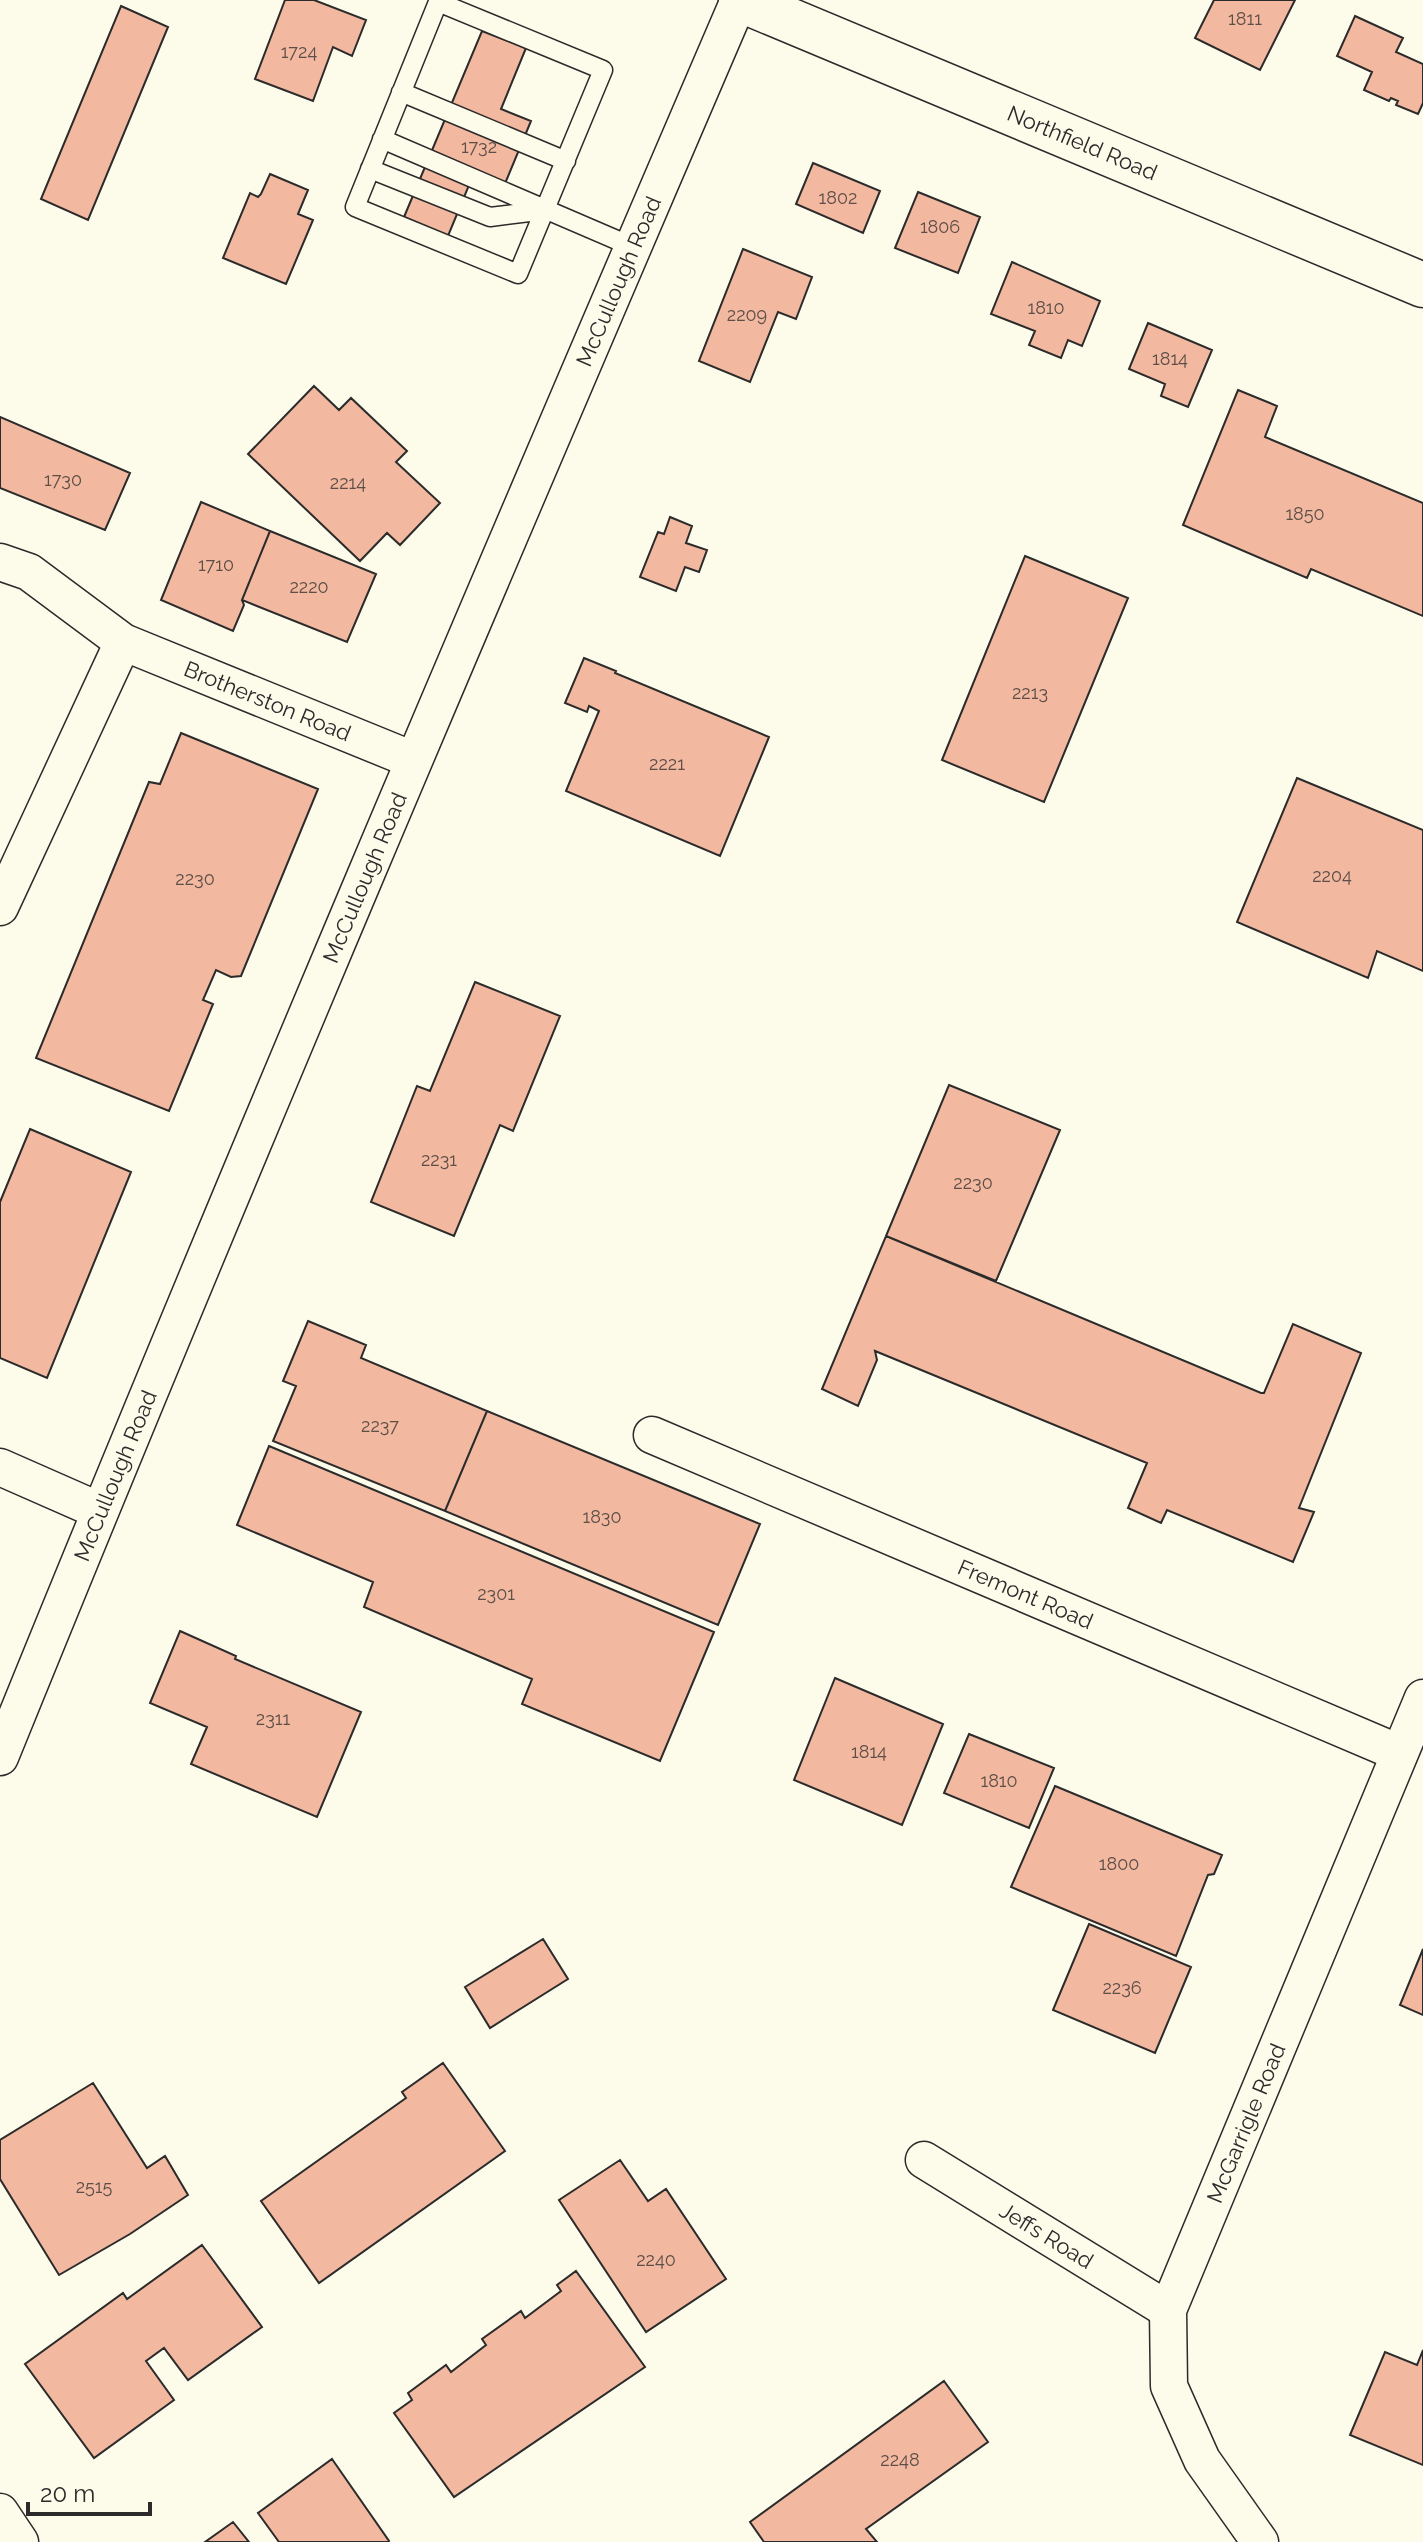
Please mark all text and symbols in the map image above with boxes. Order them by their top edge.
house number: 1811 [1228,8,1262,29]
house number: 1724 [281,41,317,62]
street label: Northfield Road [1004,100,1161,185]
house number: 1732 [461,136,497,157]
house number: 1802 [819,187,857,208]
street label: McCullough Road [570,192,666,370]
house number: 1806 [920,216,960,237]
house number: 1810 [1027,297,1065,318]
house number: 2209 [727,304,767,325]
house number: 1814 [1152,348,1188,369]
house number: 1730 [44,469,82,490]
house number: 2214 [330,472,366,493]
house number: 1850 [1285,503,1325,524]
house number: 1710 [198,554,234,575]
house number: 2220 [289,576,329,597]
street label: Brotherston Road [180,655,355,746]
house number: 2213 [1012,682,1048,703]
house number: 2221 [649,753,685,774]
street label: McCullough Road [317,789,412,967]
house number: 2204 [1312,865,1352,886]
house number: 2230 [175,868,215,889]
house number: 2231 [421,1149,457,1170]
house number: 2230 [953,1172,993,1193]
street label: McCullough Road [68,1386,162,1565]
house number: 2237 [361,1415,399,1436]
house number: 1830 [582,1506,622,1527]
street label: Fremont Road [954,1554,1097,1634]
house number: 2301 [477,1583,515,1604]
house number: 2311 [256,1708,290,1729]
house number: 1814 [851,1741,887,1762]
house number: 1810 [980,1770,1018,1791]
house number: 1800 [1099,1853,1139,1874]
house number: 2236 [1102,1977,1142,1998]
street label: McGarrigle Road [1201,2040,1291,2207]
house number: 2515 [76,2176,113,2197]
street label: Jeffs Road [995,2197,1098,2274]
house number: 2240 [636,2249,676,2270]
house number: 2248 [880,2449,920,2470]
scale bar [28,2466,150,2516]
text: 20 m [40,2479,95,2508]

